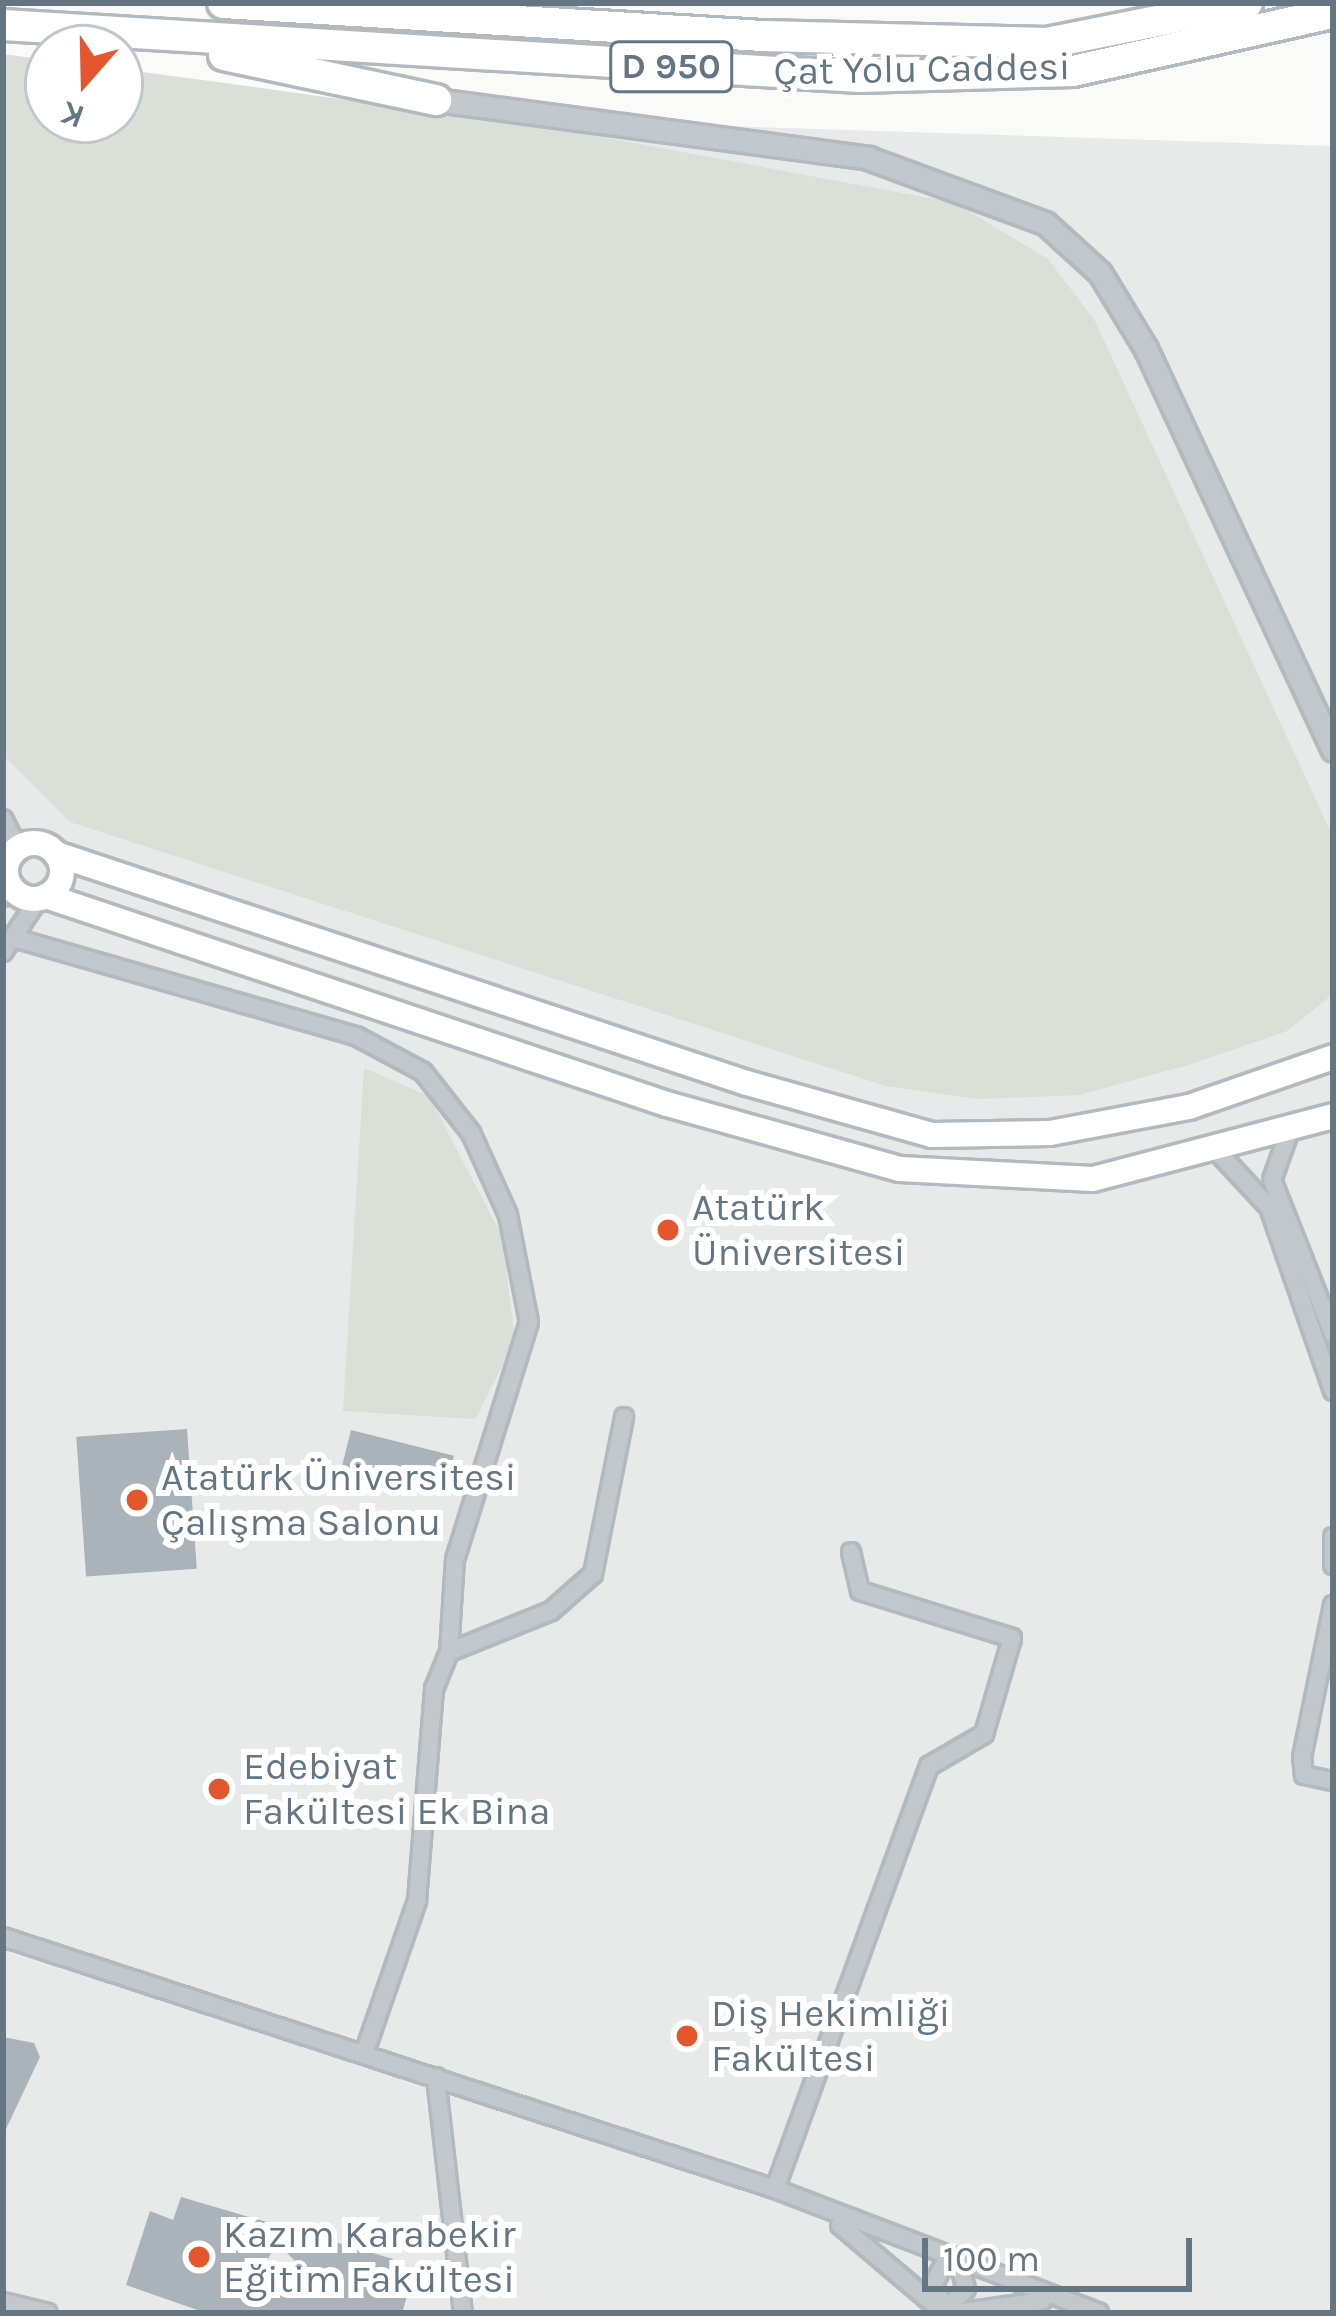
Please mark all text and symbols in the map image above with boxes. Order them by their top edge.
north arrow [24,24,144,144]
road number: D 950 [608,37,734,97]
street label: Çat Yolu Caddesi [773,43,1071,95]
text: K [56,93,89,137]
place label: Atatürk Üniversitesi [692,1185,905,1276]
marker: Atatürk Üniversitesi [655,1217,681,1243]
place label: Atatürk Üniversitesi Çalışma Salonu [161,1455,516,1546]
marker: Atatürk Üniversitesi Çalışma Salonu [124,1487,150,1513]
place label: Edebiyat Fakültesi Ek Bina [243,1744,551,1835]
marker: Edebiyat Fakültesi Ek Bina [206,1776,232,1802]
place label: Diş Hekimliği Fakültesi [711,1991,950,2082]
marker: Diş Hekimliği Fakültesi [674,2023,700,2049]
place label: Kazım Karabekir Eğitim Fakültesi [223,2212,516,2303]
scale bar [928,2214,1198,2288]
text: 100 m [943,2238,1040,2280]
marker: Kazım Karabekir Eğitim Fakültesi [186,2244,212,2270]

